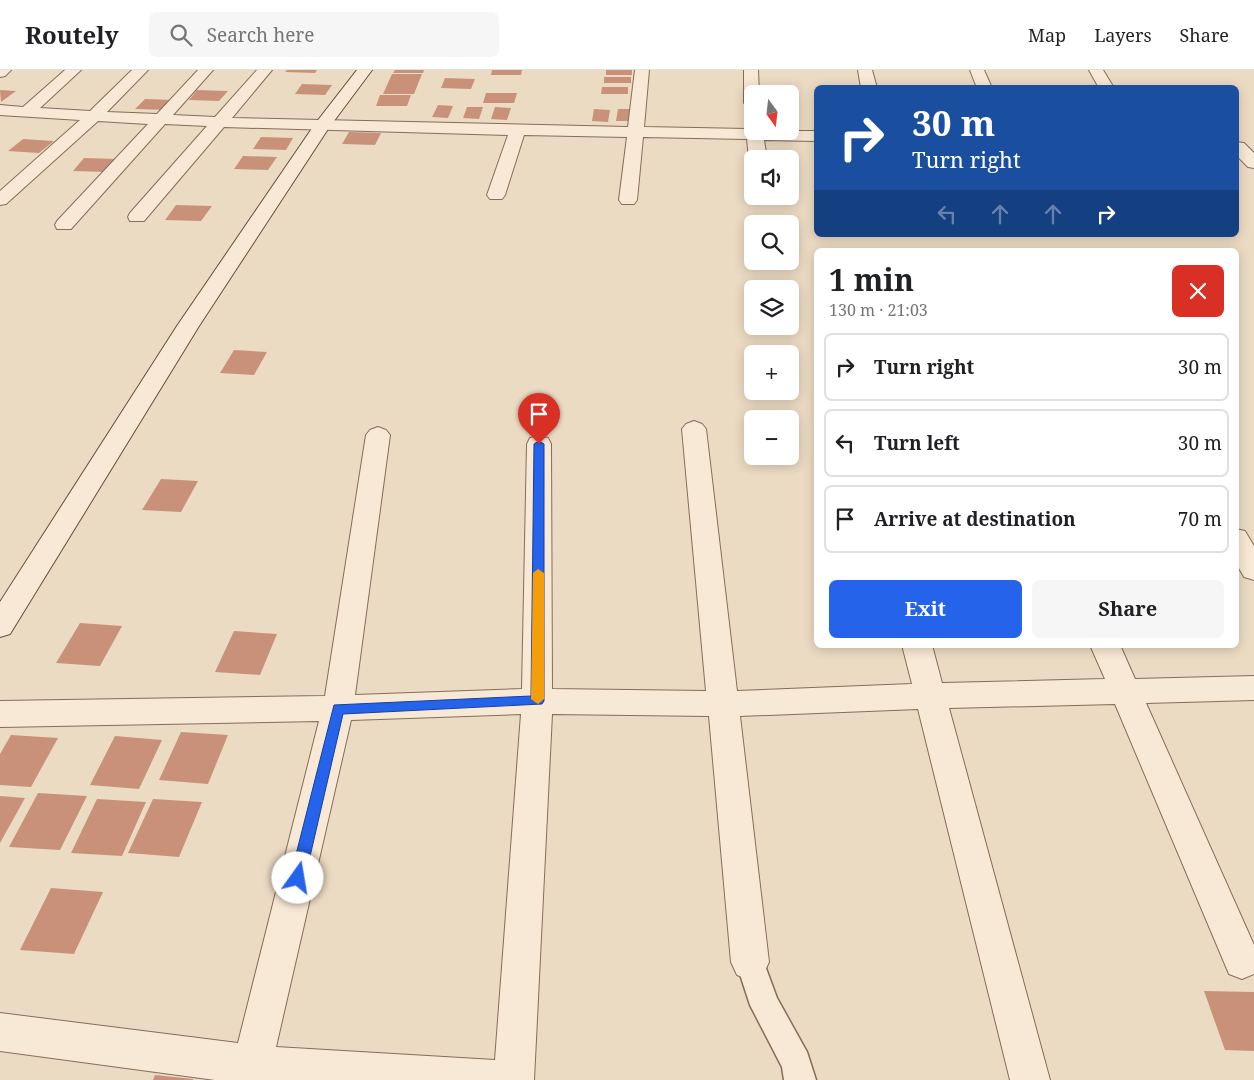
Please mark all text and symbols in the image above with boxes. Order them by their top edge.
search box [149,12,499,57]
text: Routely [25,18,119,51]
icon: search [167,21,195,49]
text: Search here [207,22,314,48]
text: Map [1028,23,1066,47]
text: Layers [1094,23,1152,47]
text: Share [1180,23,1229,47]
north arrow [744,85,799,140]
map controls [744,85,799,465]
text: 30 m [912,99,995,146]
icon: right [829,105,894,170]
text: Turn right [912,144,1021,174]
button: sound [744,150,799,205]
icon: left [933,200,961,228]
icon: ahead [986,200,1014,228]
icon: ahead [1039,200,1067,228]
icon: right [1092,200,1120,228]
button: search [744,215,799,270]
text: 1 min [829,259,914,300]
button: close [1172,265,1224,317]
button: layers [744,280,799,335]
text: 130 m · 21:03 [829,299,928,321]
button: + [744,345,799,400]
icon: right [831,353,859,381]
text: Turn right [874,354,974,380]
text: 30 m [1178,354,1222,380]
pin [518,393,560,444]
icon: arrive [525,400,553,428]
button: − [744,410,799,465]
icon: left [831,429,859,457]
text: Turn left [874,430,960,456]
text: 30 m [1178,430,1222,456]
icon: arrive [831,505,859,533]
text: Arrive at destination [874,506,1076,532]
text: 70 m [1178,506,1222,532]
button: Exit [829,580,1022,638]
button: Share [1032,580,1224,638]
position arrow [271,851,323,903]

